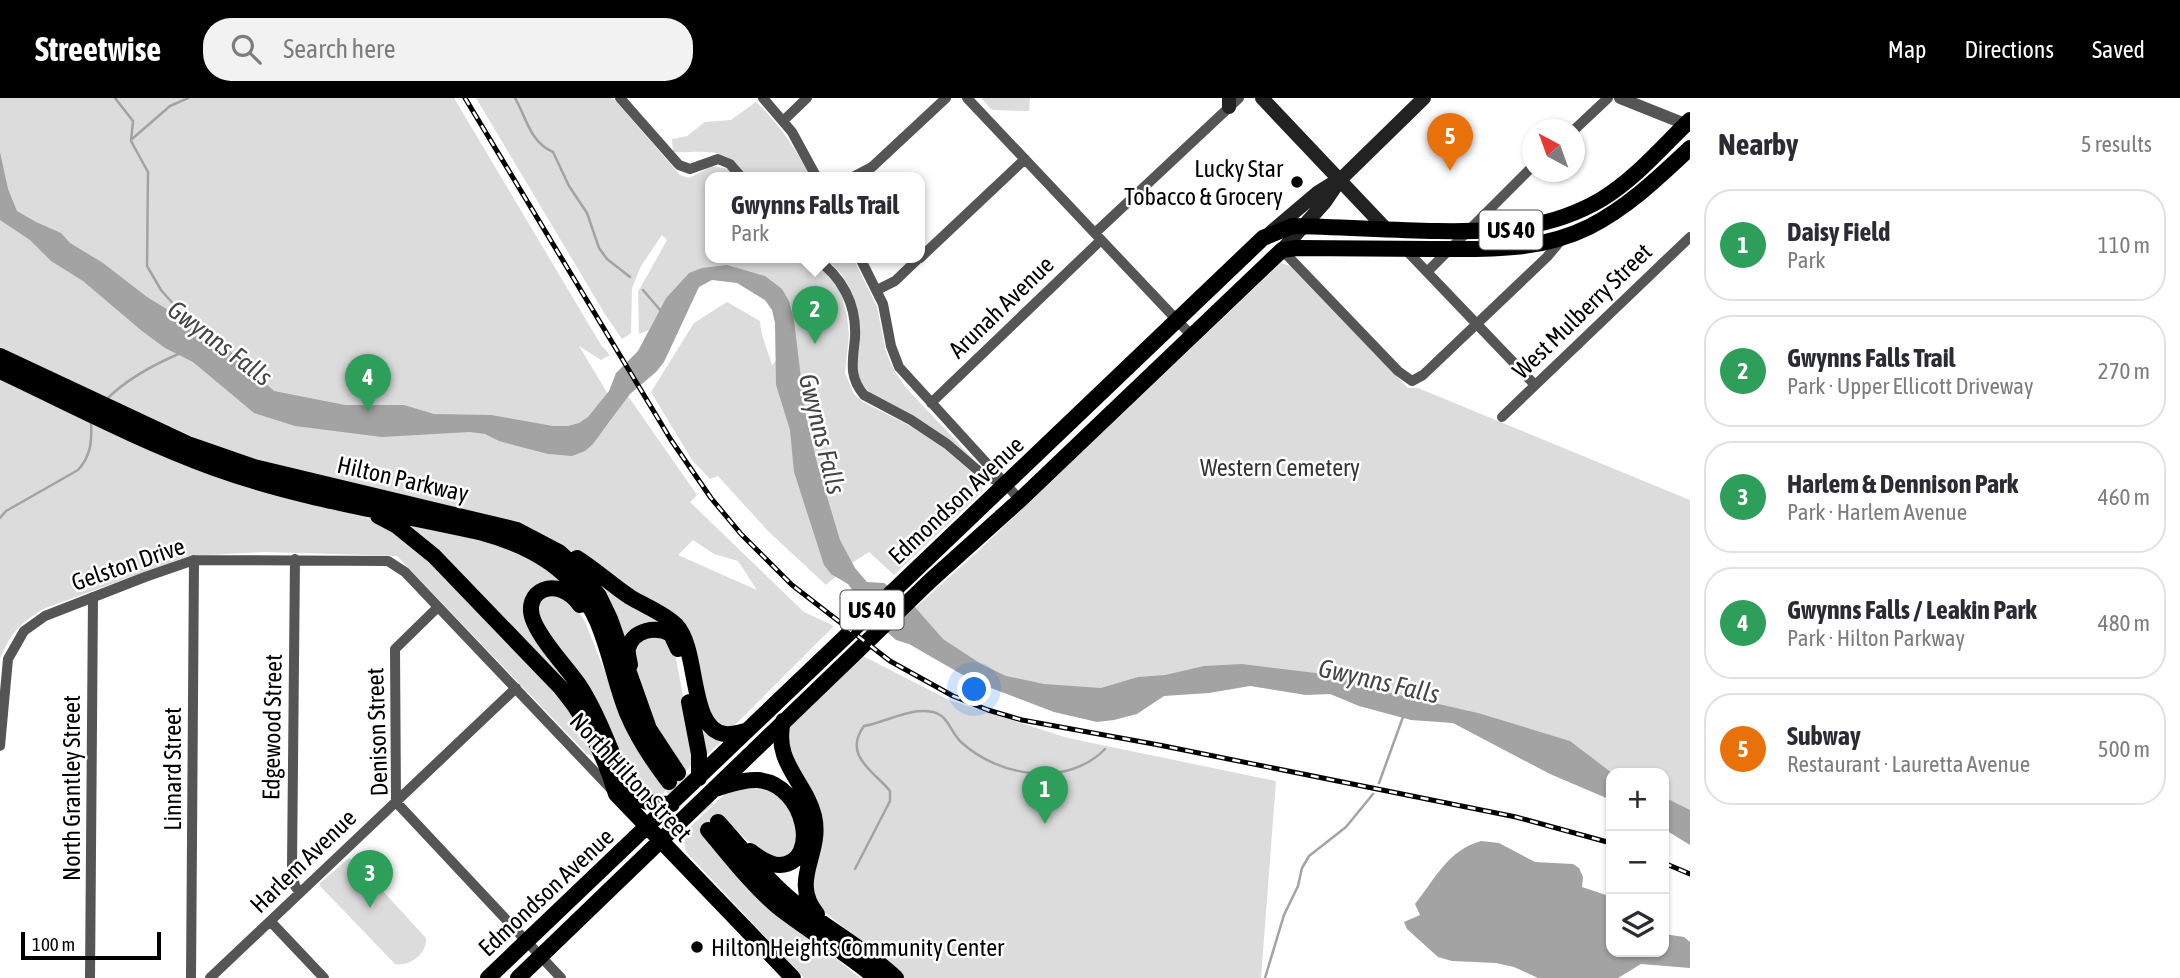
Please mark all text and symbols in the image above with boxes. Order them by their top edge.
search box [203,18,693,81]
text: Streetwise [35,30,161,68]
icon: search [227,30,265,68]
text: Search here [283,34,396,64]
text: Map [1888,36,1926,63]
text: Directions [1964,36,2054,63]
text: Saved [2092,36,2145,63]
pin: 5 [1427,113,1473,171]
north arrow [1522,119,1585,182]
text: Nearby [1718,127,1798,161]
text: 5 results [2081,131,2152,157]
place label: Lucky Star Tobacco & Grocery [1124,155,1284,210]
popup [705,172,925,263]
marker: Lucky Star Tobacco & Grocery [1289,174,1305,190]
text: Gwynns Falls Trail [731,190,899,220]
road number: US 40 [1480,211,1542,250]
text: Daisy Field [1787,217,1890,247]
text: Park [731,220,769,246]
text: 1 [1738,232,1748,258]
text: 110 m [2098,232,2150,258]
street label: West Mulberry Street [1507,238,1657,384]
text: Park [1787,247,1825,273]
street label: Arunah Avenue [943,251,1059,363]
pin: 2 [792,286,838,344]
water label: Gwynns Falls [162,294,278,392]
text: Gwynns Falls Trail [1787,343,1956,373]
pin: 4 [345,354,391,412]
text: 2 [1738,358,1748,384]
text: 270 m [2098,358,2150,384]
water label: Gwynns Falls [793,371,851,497]
text: Park · Upper Ellicott Driveway [1787,373,2033,399]
street label: Edmondson Avenue [883,431,1029,569]
street label: Hilton Parkway [335,451,471,507]
park label: Western Cemetery [1200,454,1360,481]
text: Harlem & Dennison Park [1787,469,2018,499]
text: 3 [1738,484,1748,510]
text: 460 m [2098,484,2150,510]
text: Park · Harlem Avenue [1787,499,1967,525]
street label: Gelston Drive [68,532,188,596]
road number: US 40 [840,590,903,630]
text: Gwynns Falls / Leakin Park [1787,595,2037,625]
text: 4 [1738,610,1748,636]
text: 480 m [2098,610,2150,636]
text: Park · Hilton Parkway [1787,625,1965,651]
water label: Gwynns Falls [1316,653,1442,709]
street label: Edgewood Street [257,654,287,800]
street label: Denison Street [361,667,393,797]
your location [957,672,991,706]
street label: North Grantley Street [58,695,85,881]
street label: Linnard Street [159,707,186,831]
street label: North Hilton Street [565,707,697,847]
text: Subway [1787,721,1861,751]
text: 5 [1738,736,1748,762]
text: 500 m [2098,736,2150,762]
text: Restaurant · Lauretta Avenue [1787,751,2030,777]
pin: 1 [1022,766,1068,824]
map controls [1606,768,1669,957]
button: + [1606,768,1669,831]
street label: Harlem Avenue [245,804,361,918]
street label: Edmondson Avenue [473,823,619,961]
button: − [1606,831,1669,894]
pin: 3 [347,850,393,908]
button: layers [1606,894,1669,957]
scale bar [21,929,161,961]
text: 100 m [32,933,75,955]
place label: Hilton Heights Community Center [711,934,1005,961]
marker: Hilton Heights Community Center [689,939,705,955]

